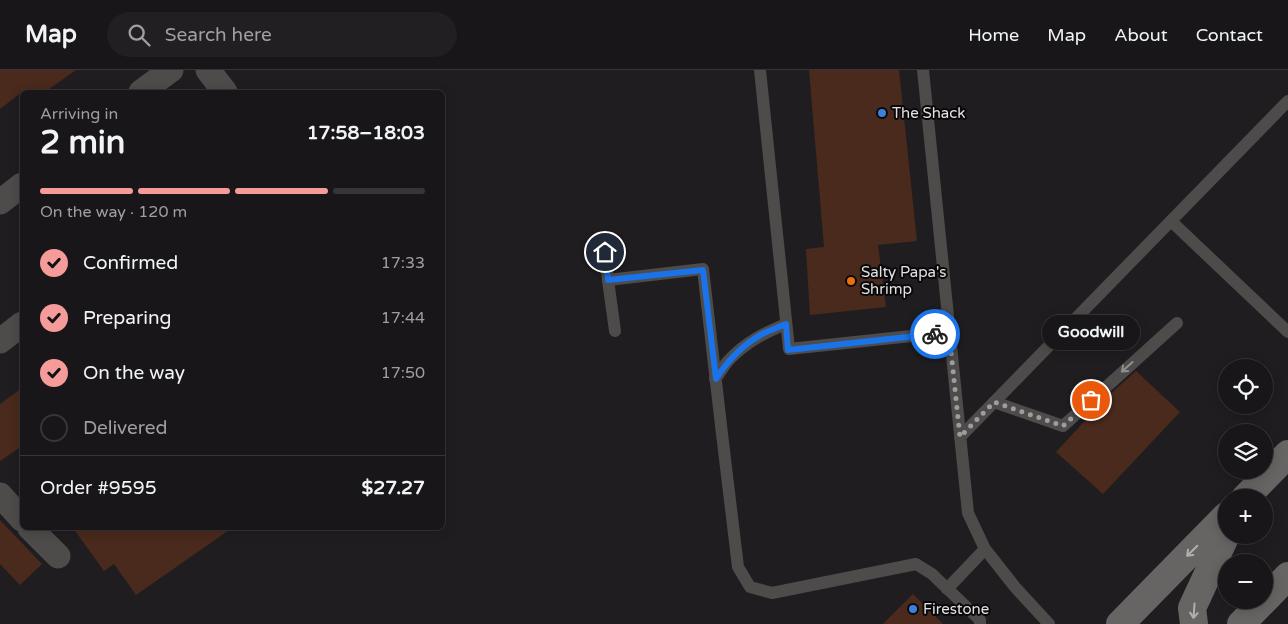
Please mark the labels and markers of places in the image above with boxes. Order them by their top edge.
place label: The Shack [892,104,965,122]
marker: The Shack [876,107,888,119]
pin [584,231,626,273]
place label: Salty Papa's Shrimp [861,263,947,298]
marker: Salty Papa's Shrimp [845,275,857,287]
callout: Goodwill [1042,315,1140,350]
pin [1070,379,1112,421]
place label: Firestone [923,600,989,618]
marker: Firestone [907,603,919,615]

